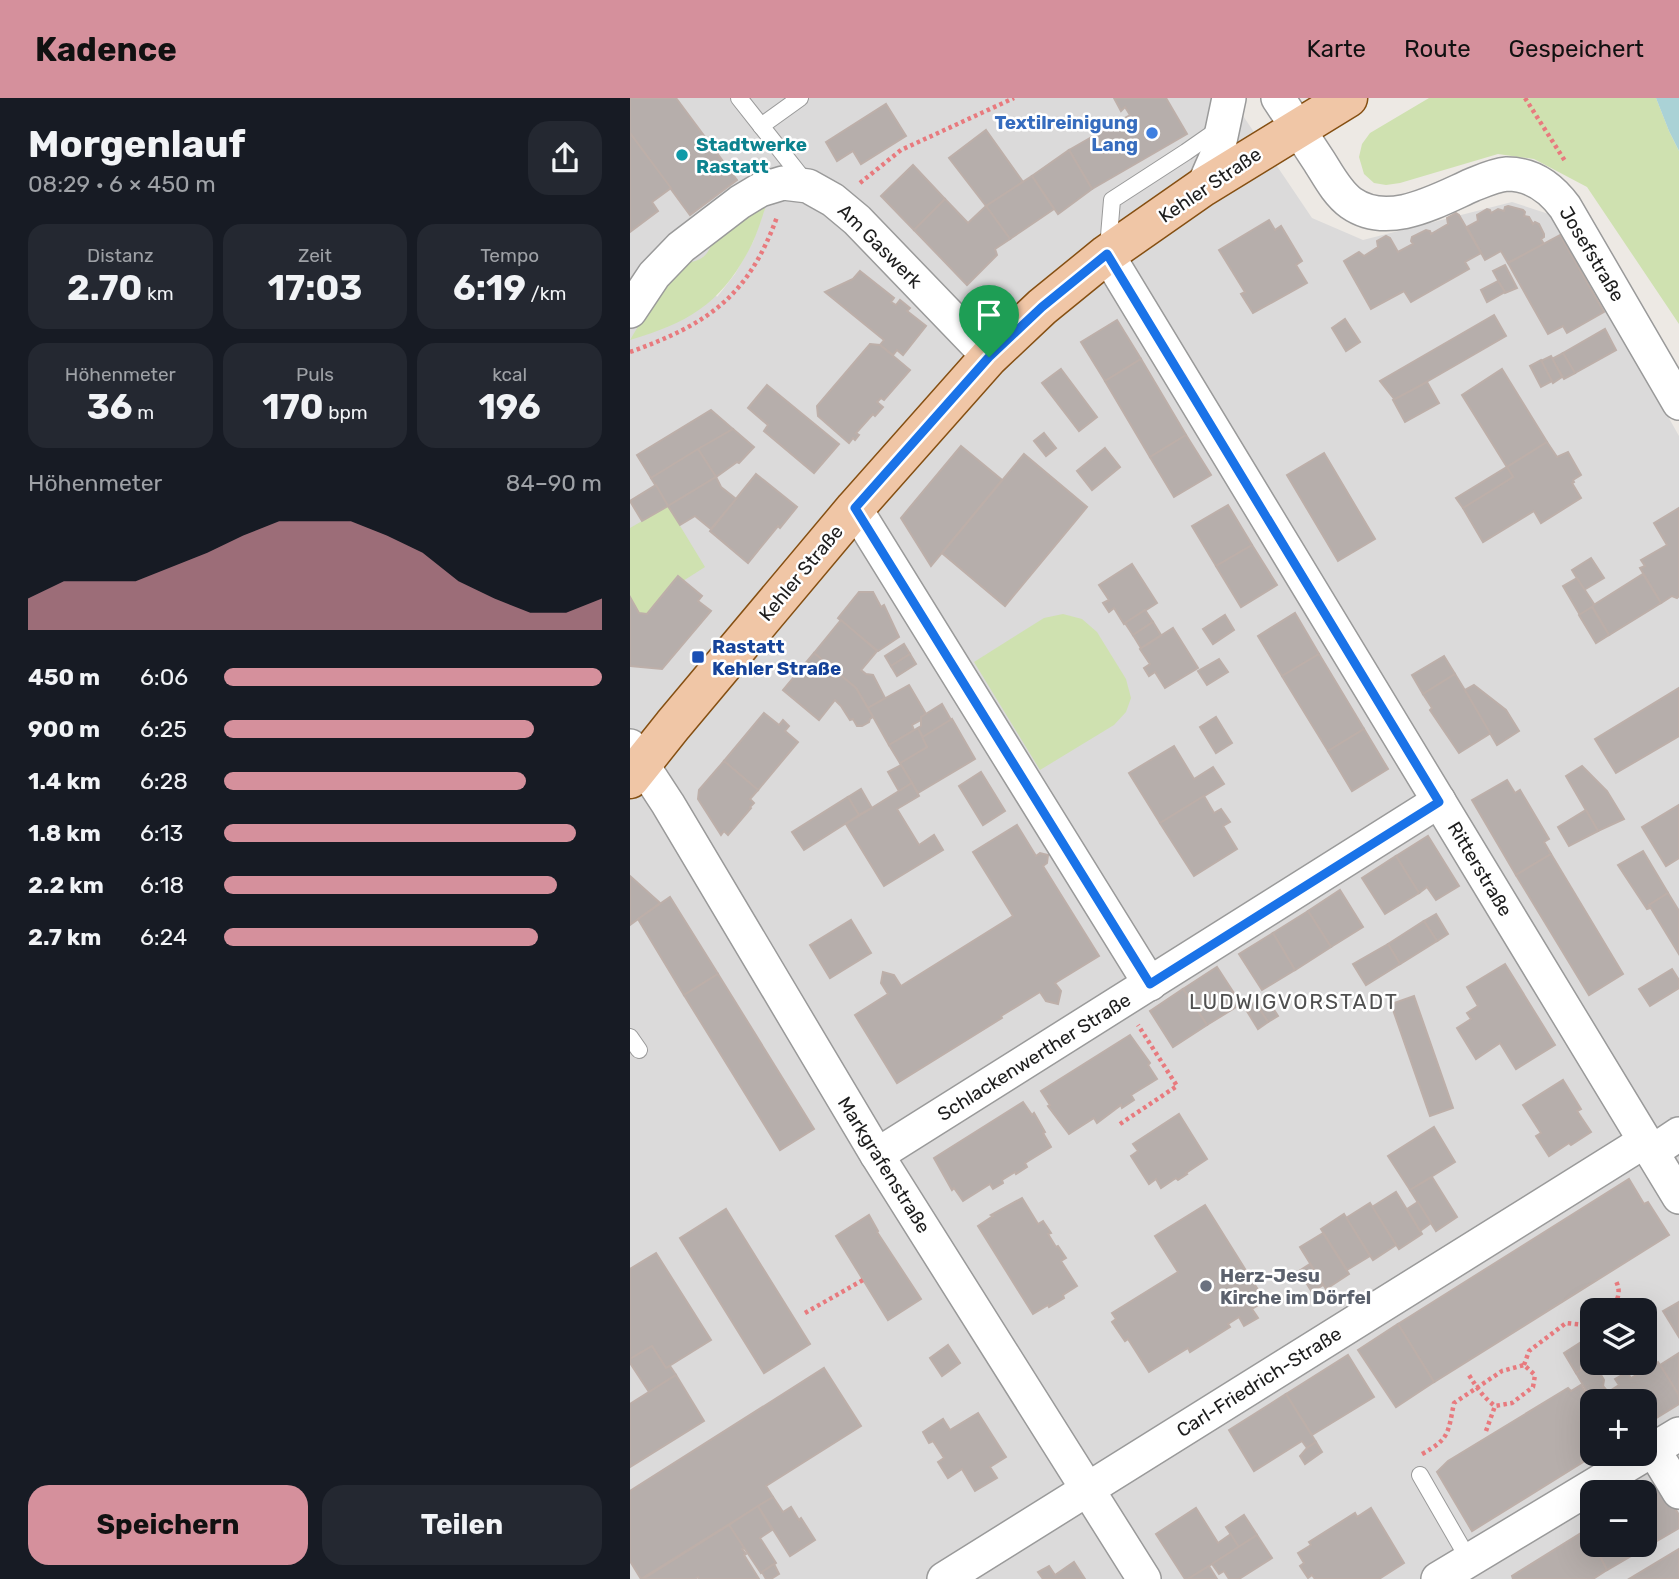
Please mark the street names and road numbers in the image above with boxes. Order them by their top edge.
street label: Kehler Straße [1154,142,1266,228]
street label: Am Gaswerk [833,199,927,293]
street label: Josefstraße [1555,202,1629,306]
street label: Kehler Straße [754,520,848,626]
street label: Ritterstraße [1443,818,1517,920]
street label: Schlackenwerther Straße [933,988,1135,1126]
street label: Markgrafenstraße [833,1092,935,1238]
street label: Carl-Friedrich-Straße [1172,1322,1346,1442]

